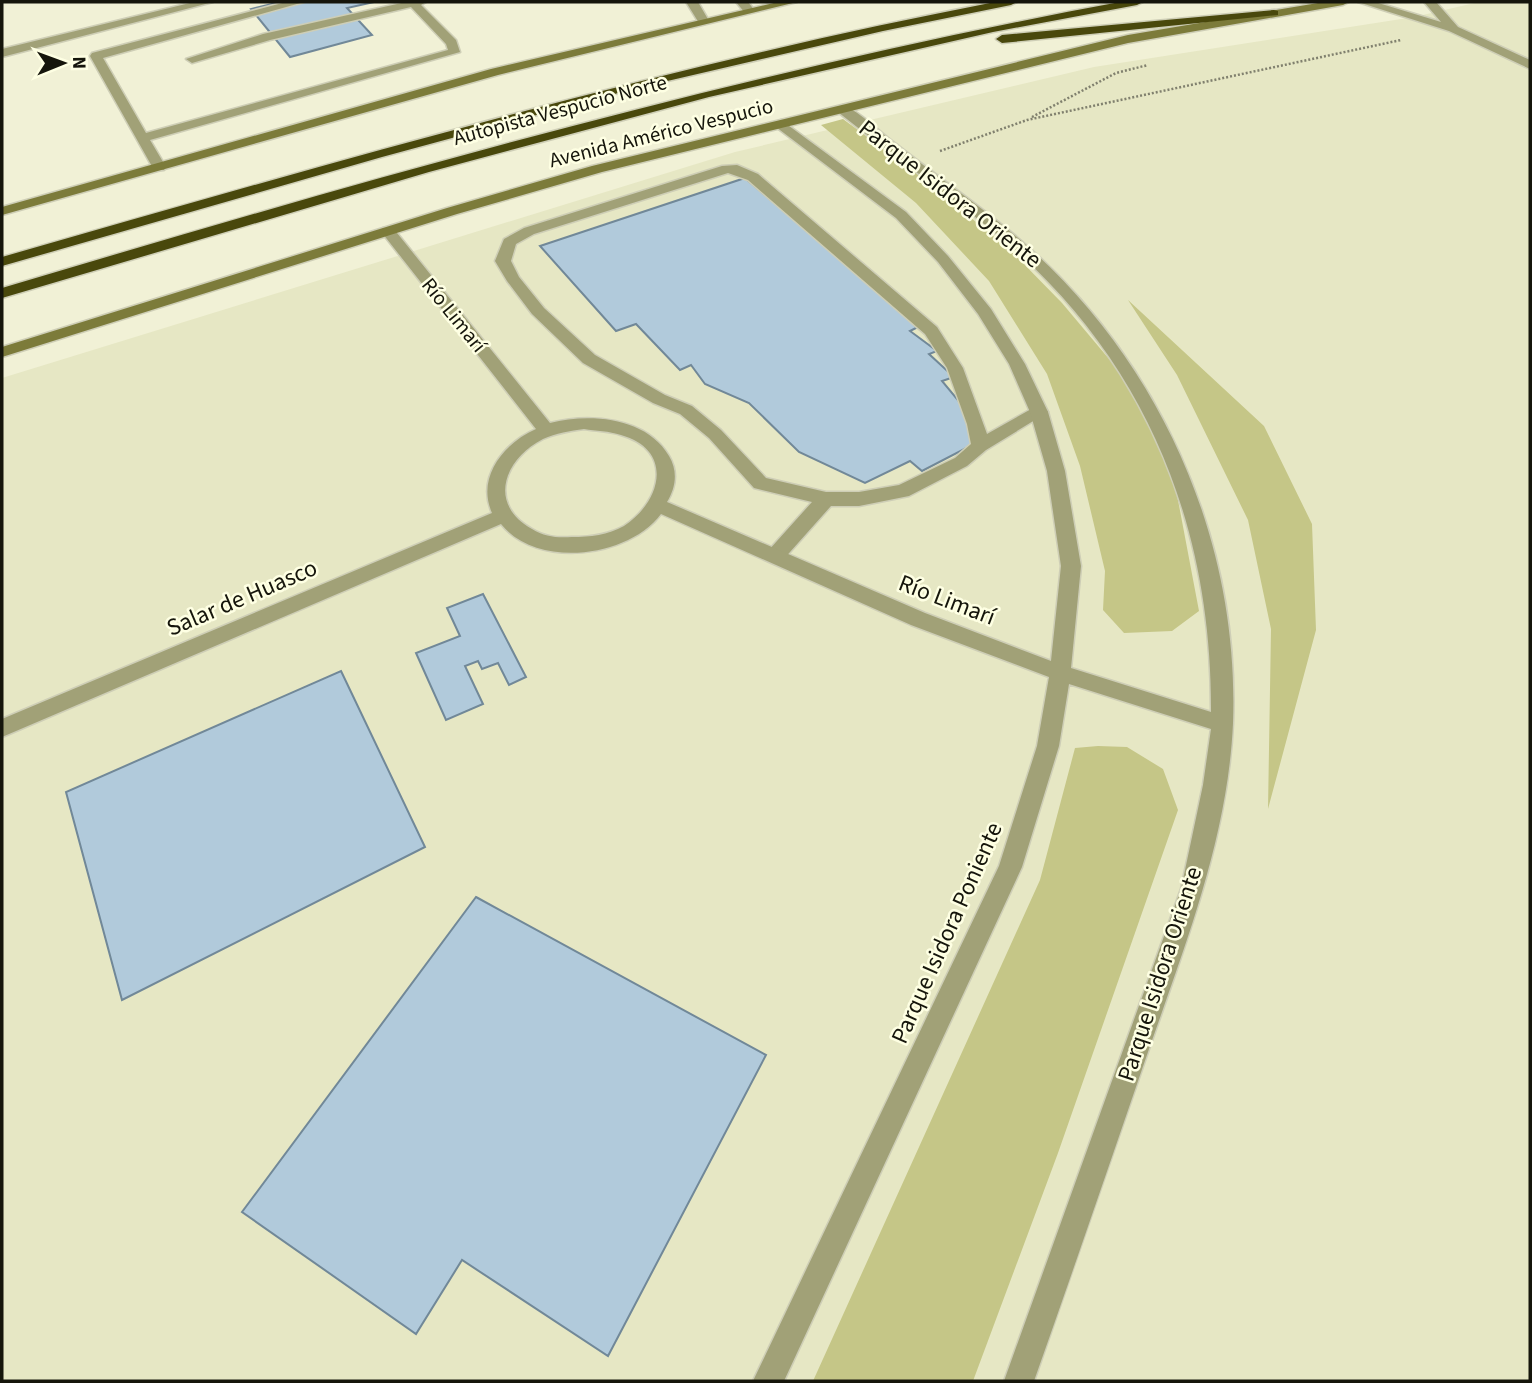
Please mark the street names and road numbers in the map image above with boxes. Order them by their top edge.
street label: Autopista Vespucio Norte [450,67,670,153]
street label: Avenida Américo Vespucio [546,91,776,175]
street label: Parque Isidora Oriente [851,111,1049,277]
street label: Río Limarí [414,271,494,359]
street label: Salar de Huasco [161,551,323,645]
street label: Río Limarí [894,566,1002,635]
street label: Parque Isidora Poniente [882,817,1012,1049]
street label: Parque Isidora Oriente [1109,862,1211,1086]

